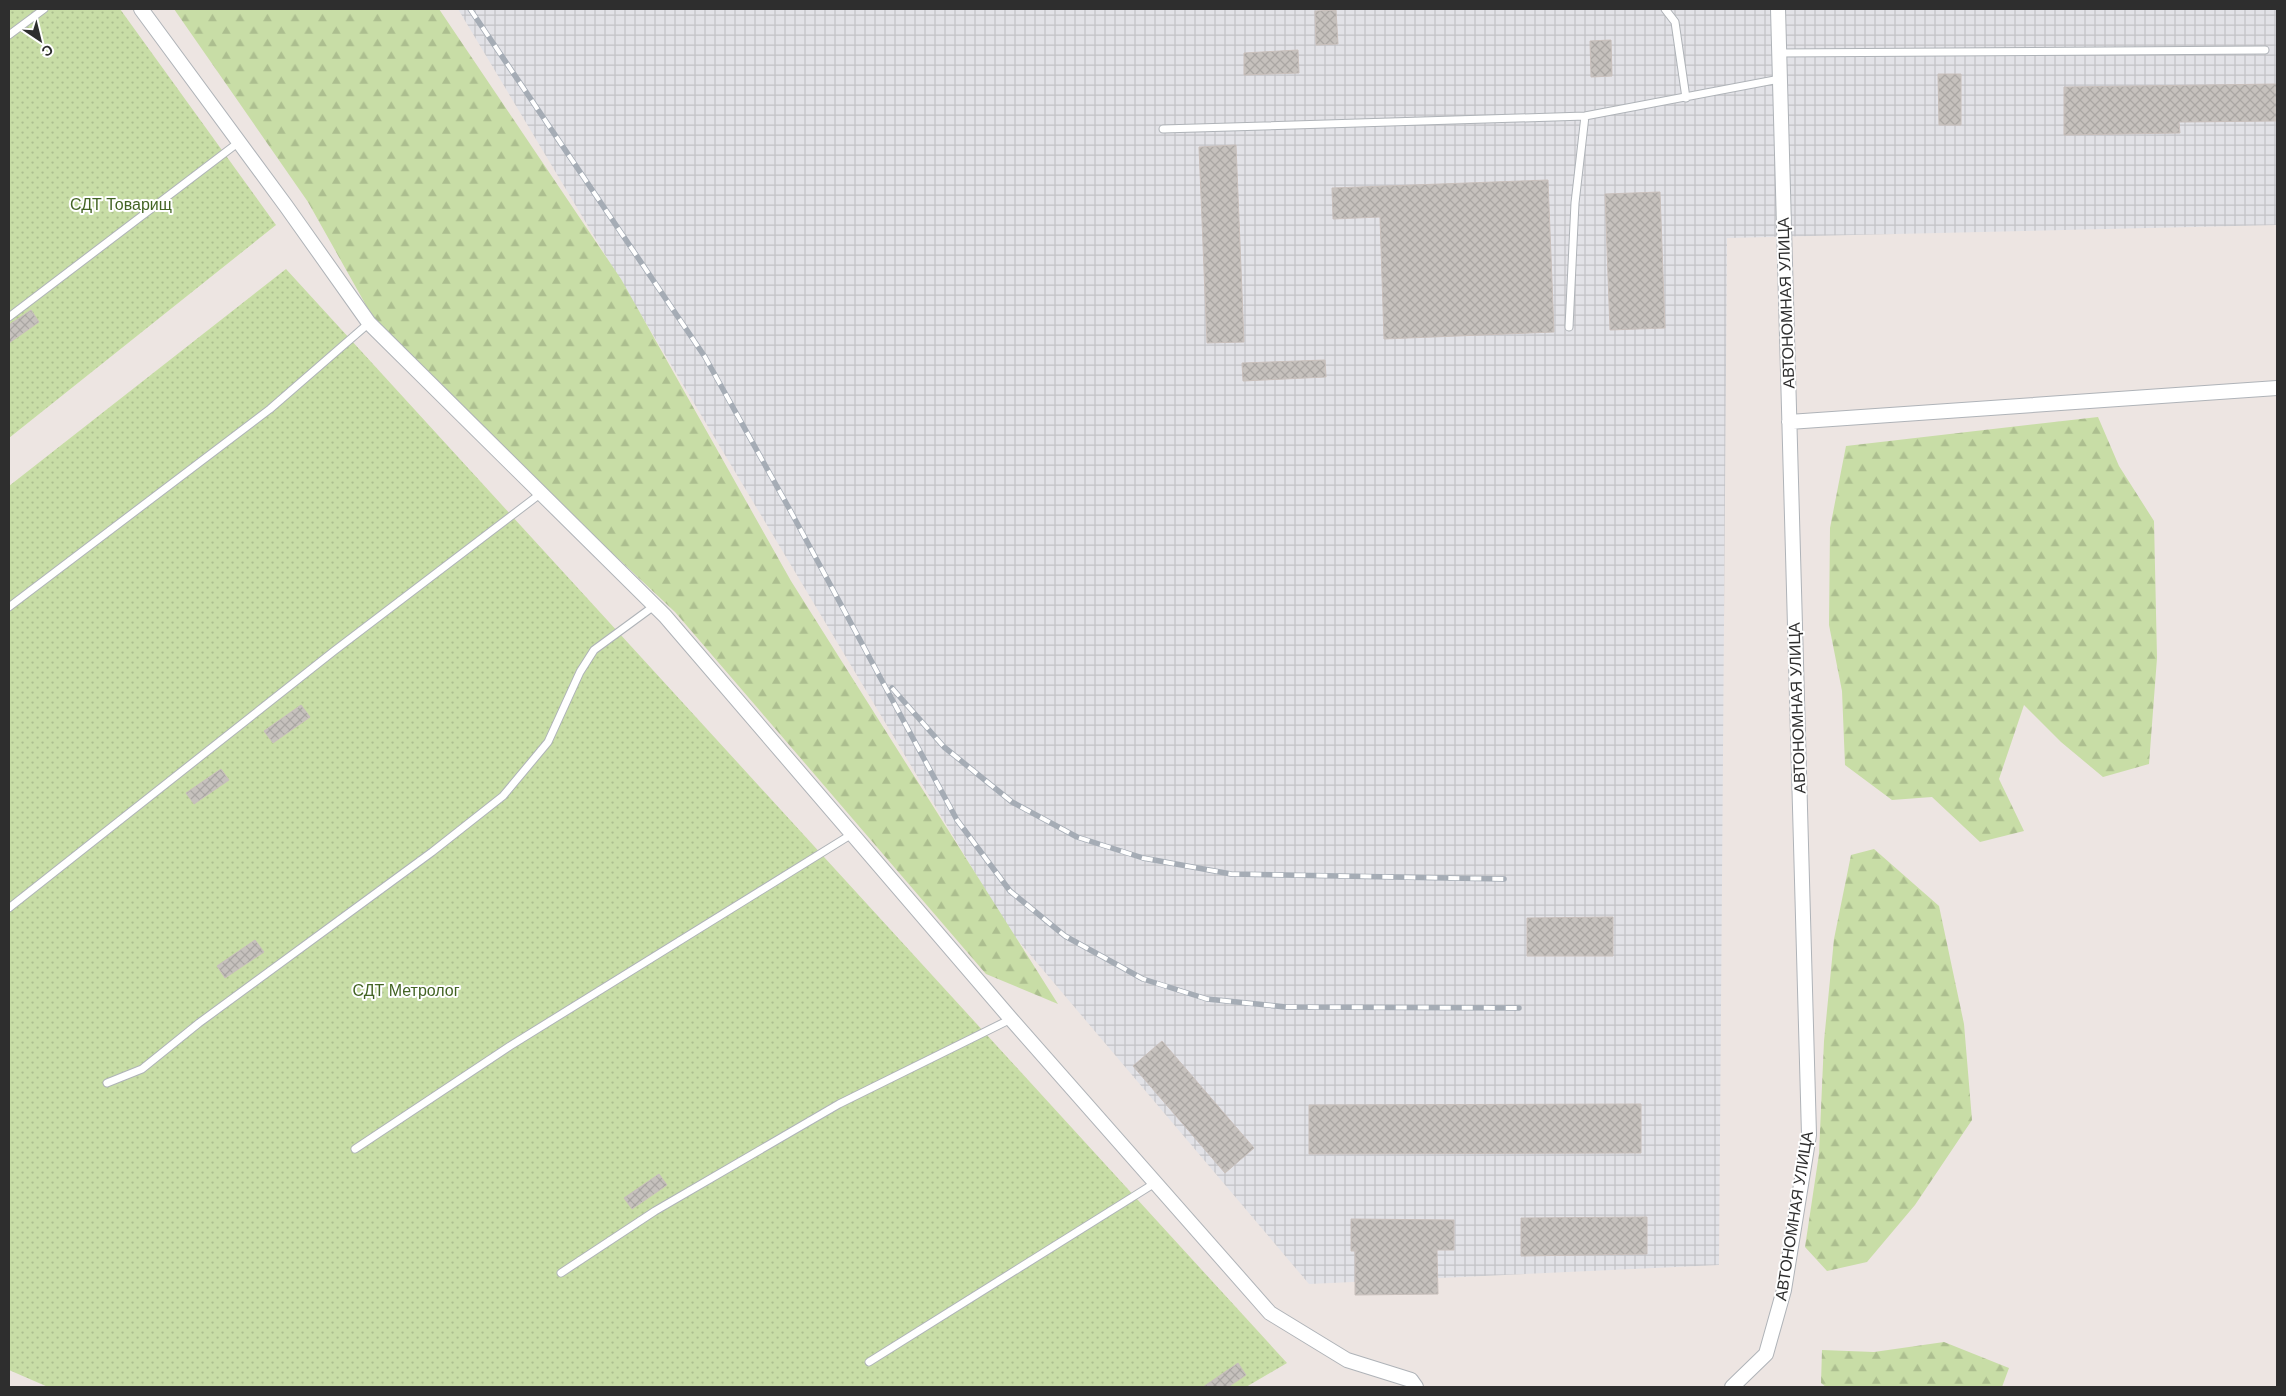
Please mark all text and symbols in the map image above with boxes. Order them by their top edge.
north arrow [15,15,65,65]
text: С [39,41,56,60]
park label: СДТ Товарищ [70,196,172,213]
street label: АВТОНОМНАЯ УЛИЦА [1775,217,1797,389]
street label: АВТОНОМНАЯ УЛИЦА [1786,622,1808,794]
park label: СДТ Метролог [352,982,460,999]
street label: АВТОНОМНАЯ УЛИЦА [1772,1130,1816,1302]

